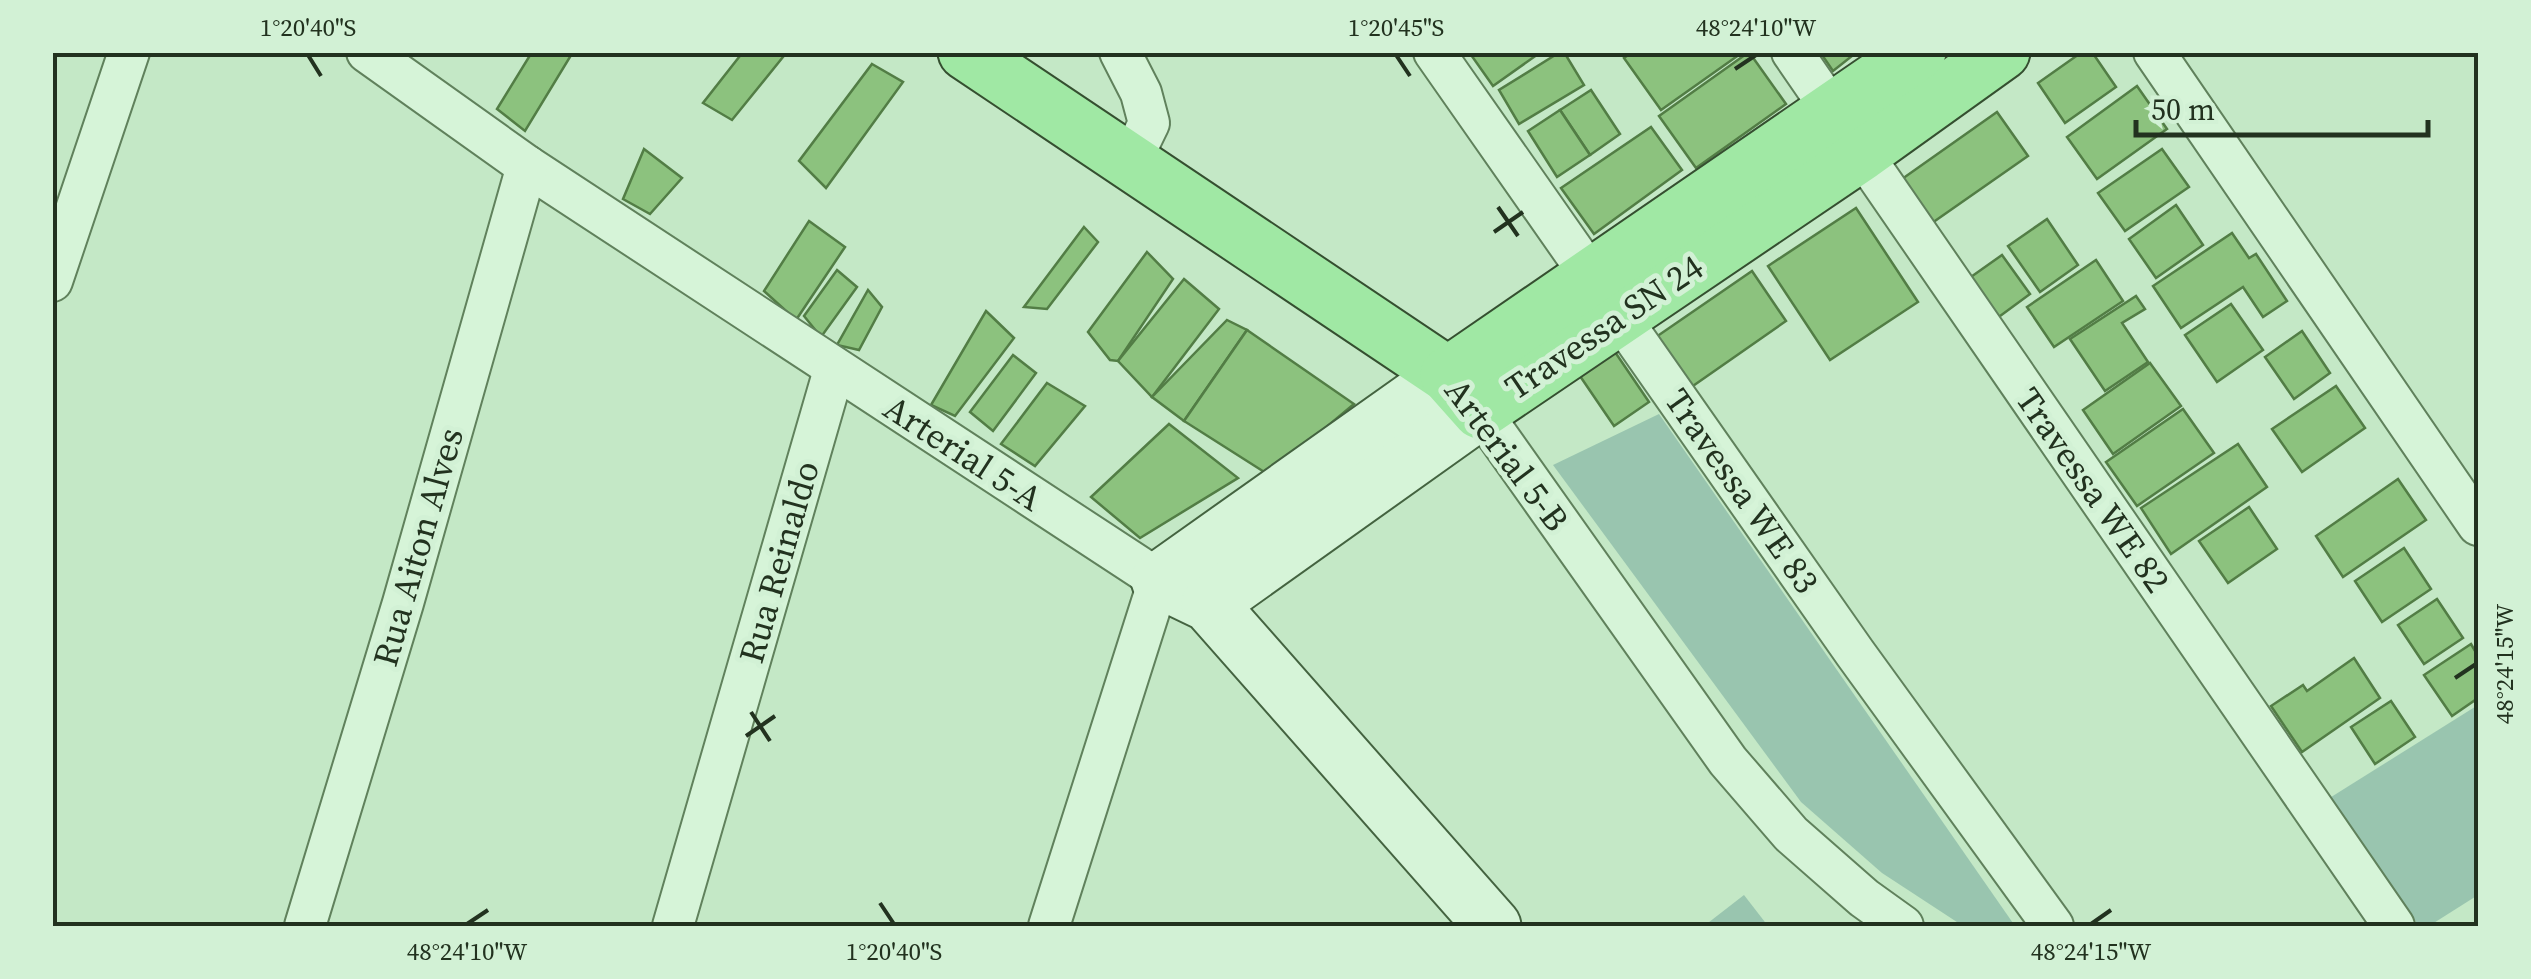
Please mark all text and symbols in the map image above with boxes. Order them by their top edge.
text: 1°20'40"S [260,10,356,44]
text: 1°20'45"S [1348,10,1444,44]
text: 48°24'10"W [1696,10,1816,44]
scale bar [2136,75,2428,137]
text: 50 m [2151,89,2215,130]
street label: Travessa SN 24 [1496,243,1712,411]
street label: Arterial 5-B [1434,369,1580,541]
street label: Travessa WE 82 [2005,378,2181,602]
street label: Travessa WE 83 [1654,379,1830,603]
street label: Arterial 5-A [874,384,1052,522]
street label: Rua Aiton Alves [361,422,475,672]
street label: Rua Reinaldo [727,455,831,669]
text: 48°24'15"W [2487,604,2521,724]
text: 48°24'10"W [407,934,527,968]
text: 1°20'40"S [846,934,942,968]
text: 48°24'15"W [2031,934,2151,968]

